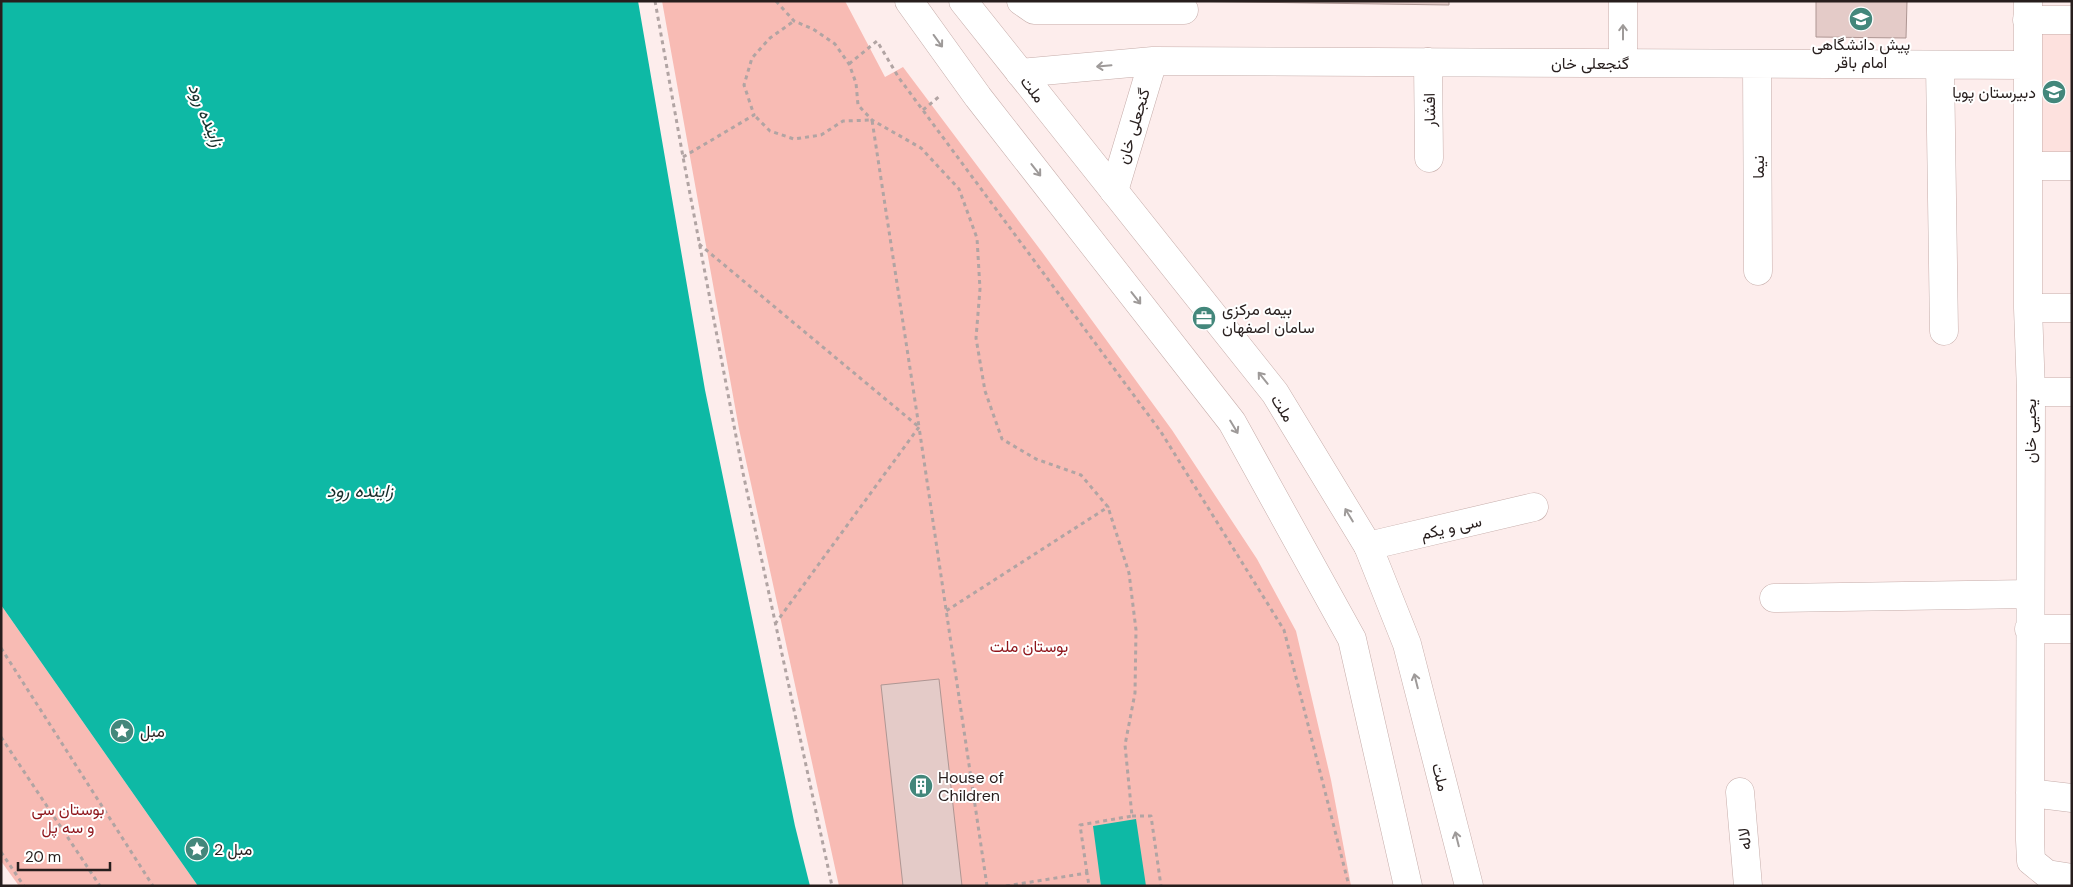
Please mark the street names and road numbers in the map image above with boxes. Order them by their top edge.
street label: گنجعلی خان [1551,53,1629,74]
street label: ملت [1016,72,1050,107]
street label: گنجعلی خان [1112,86,1155,167]
street label: افشار [1419,93,1440,128]
street label: نیما [1748,155,1769,179]
street label: ملت [1266,391,1299,426]
street label: یحیی خان [2020,399,2041,463]
street label: سی و یکم [1419,510,1484,545]
street label: ملت [1427,761,1454,793]
street label: لاله [1733,827,1756,851]

